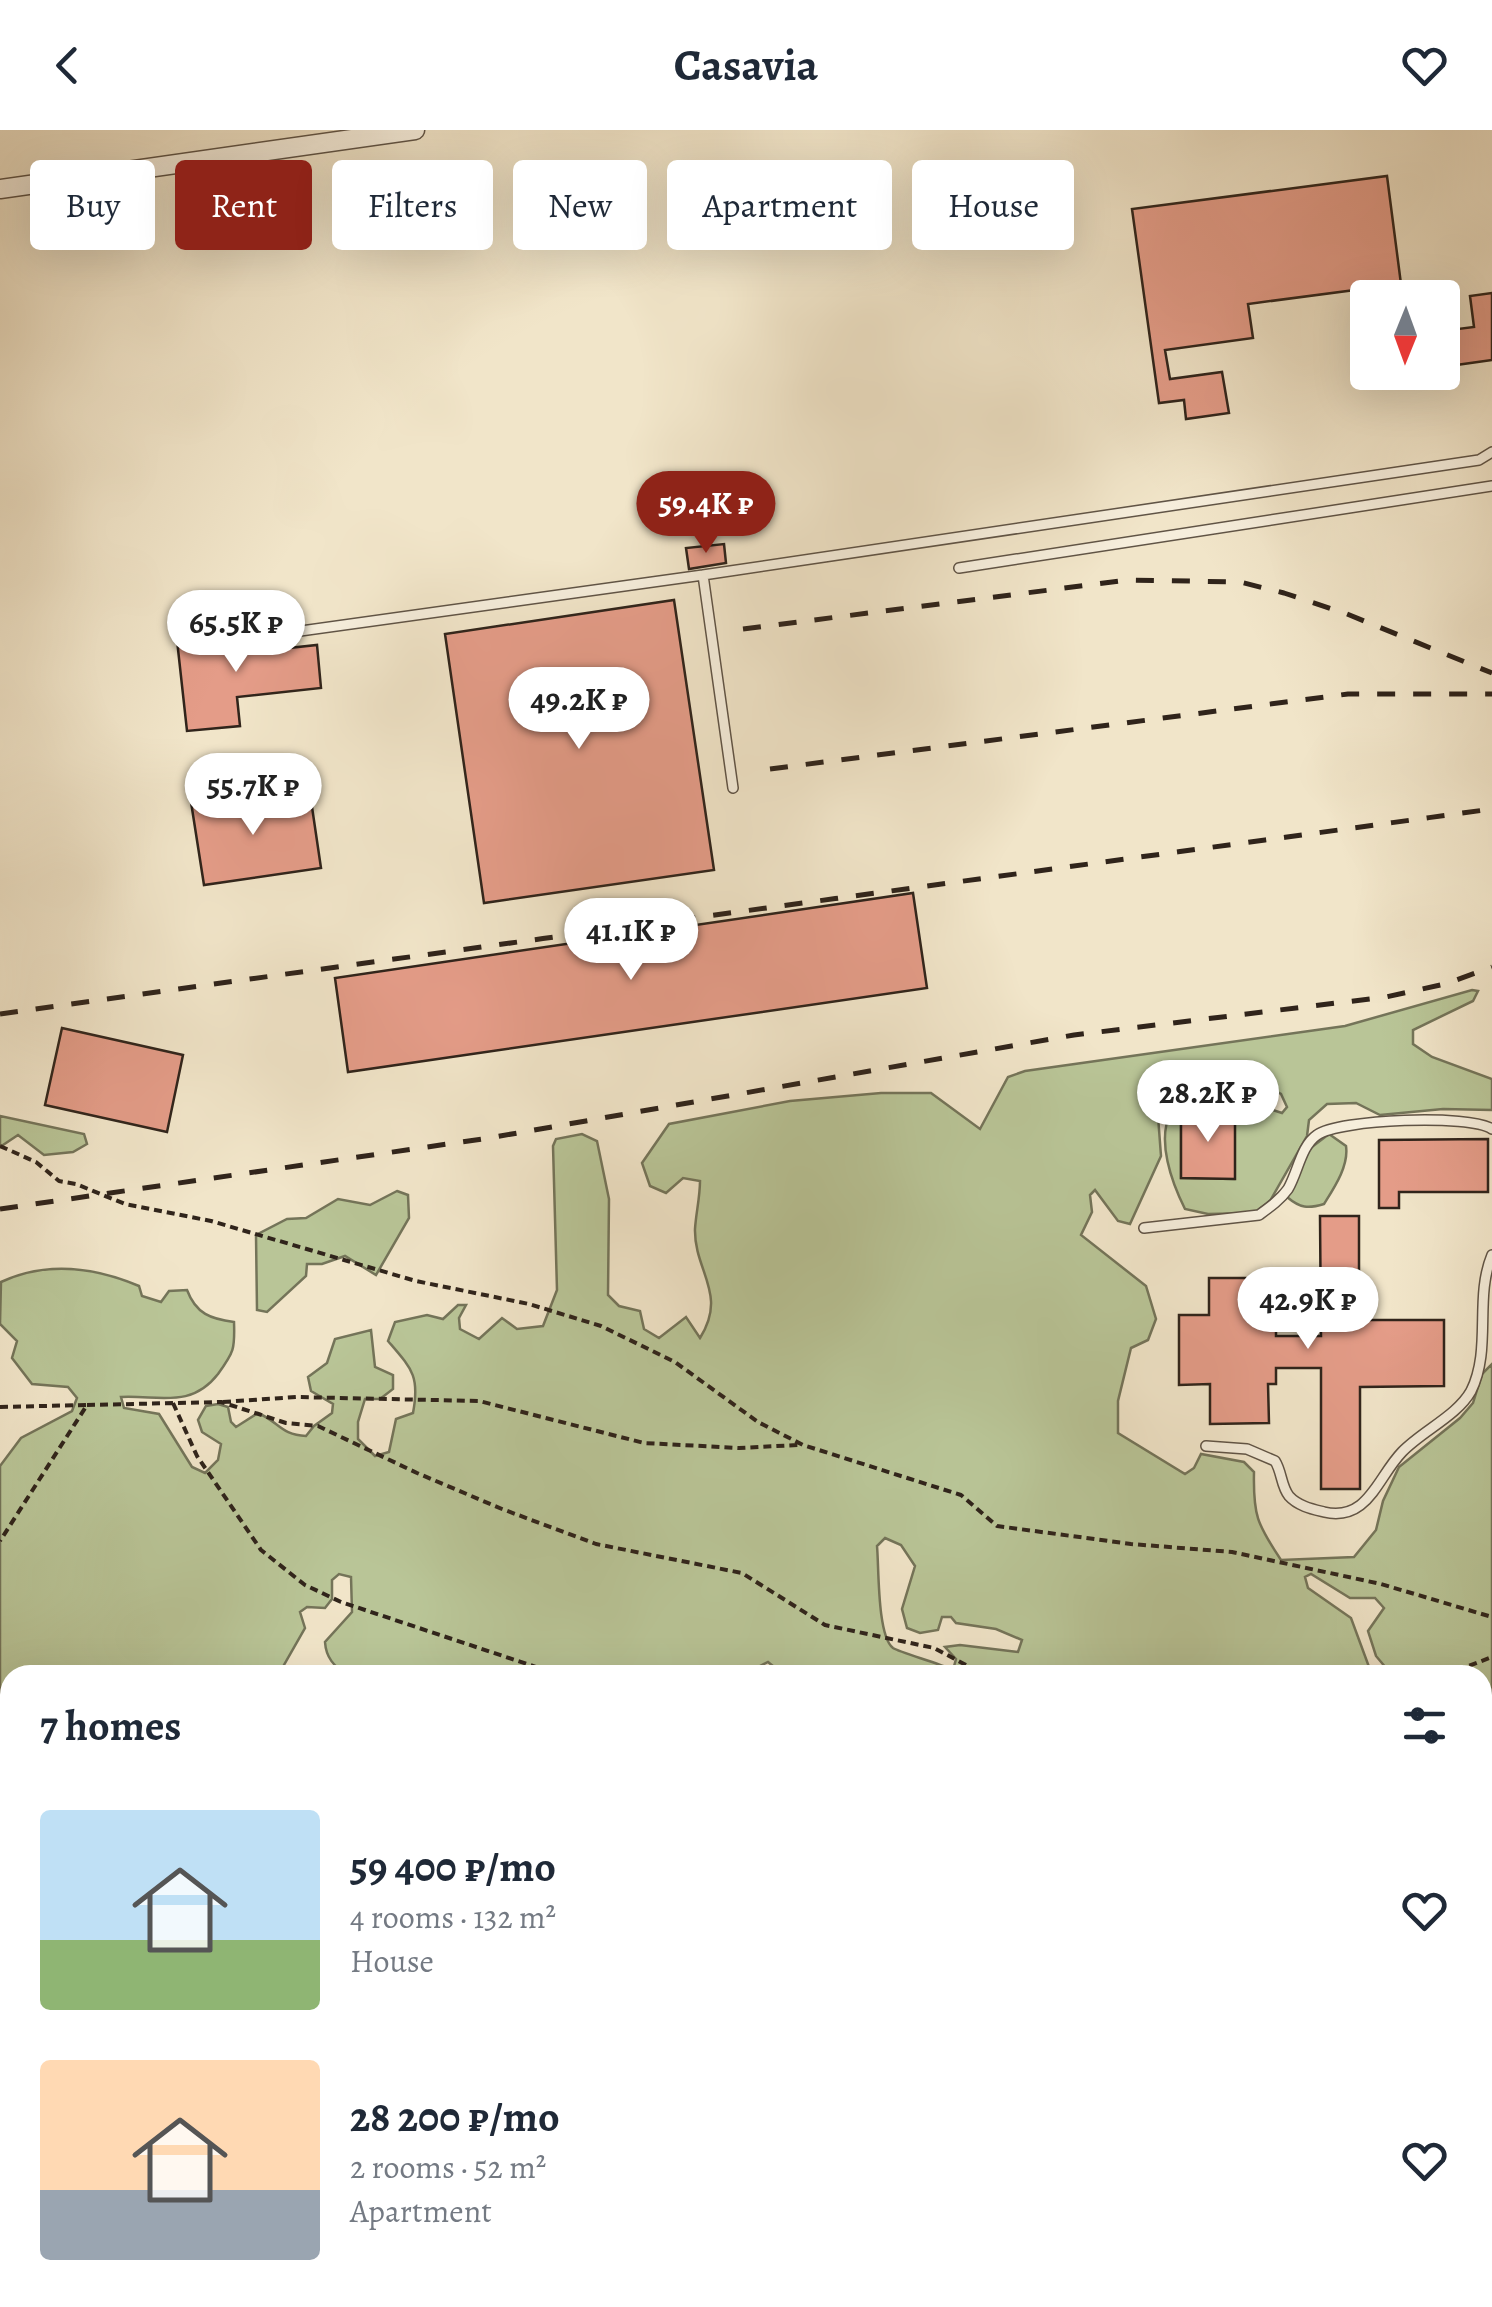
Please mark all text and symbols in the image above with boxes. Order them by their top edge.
text: Casavia [674,34,818,96]
icon: back [40,38,95,93]
icon: heart [1397,38,1452,93]
chip: Buy [30,160,155,250]
chip: Rent [175,160,312,250]
chip: Filters [332,160,493,250]
chip: New [513,160,647,250]
chip: Apartment [667,160,892,250]
chip: House [912,160,1074,250]
north arrow [1350,280,1460,390]
map controls [1350,280,1460,390]
pin: 59.4K ₽ [614,471,798,556]
text: 59.4K ₽ [658,481,754,525]
pin: 65.5K ₽ [144,590,328,675]
text: 65.5K ₽ [189,600,283,644]
pin: 49.2K ₽ [487,667,671,752]
text: 49.2K ₽ [531,677,627,721]
pin: 55.7K ₽ [161,753,345,838]
text: 55.7K ₽ [207,763,299,807]
pin: 41.1K ₽ [539,898,723,983]
text: 41.1K ₽ [586,908,676,952]
pin: 28.2K ₽ [1116,1060,1300,1145]
text: 28.2K ₽ [1159,1070,1257,1114]
pin: 42.9K ₽ [1216,1267,1400,1352]
text: 42.9K ₽ [1260,1277,1356,1321]
text: 7 homes [40,1697,181,1754]
icon: filters [1397,1698,1452,1753]
text: 59 400 ₽/mo [350,1838,556,1895]
icon: home [120,1850,240,1970]
icon: heart [1397,1883,1452,1938]
text: 4 rooms · 132 m² [350,1895,556,1939]
text: House [350,1939,434,1983]
text: 28 200 ₽/mo [350,2088,560,2145]
icon: home [120,2100,240,2220]
icon: heart [1397,2133,1452,2188]
text: 2 rooms · 52 m² [350,2145,546,2189]
text: Apartment [350,2189,492,2233]

